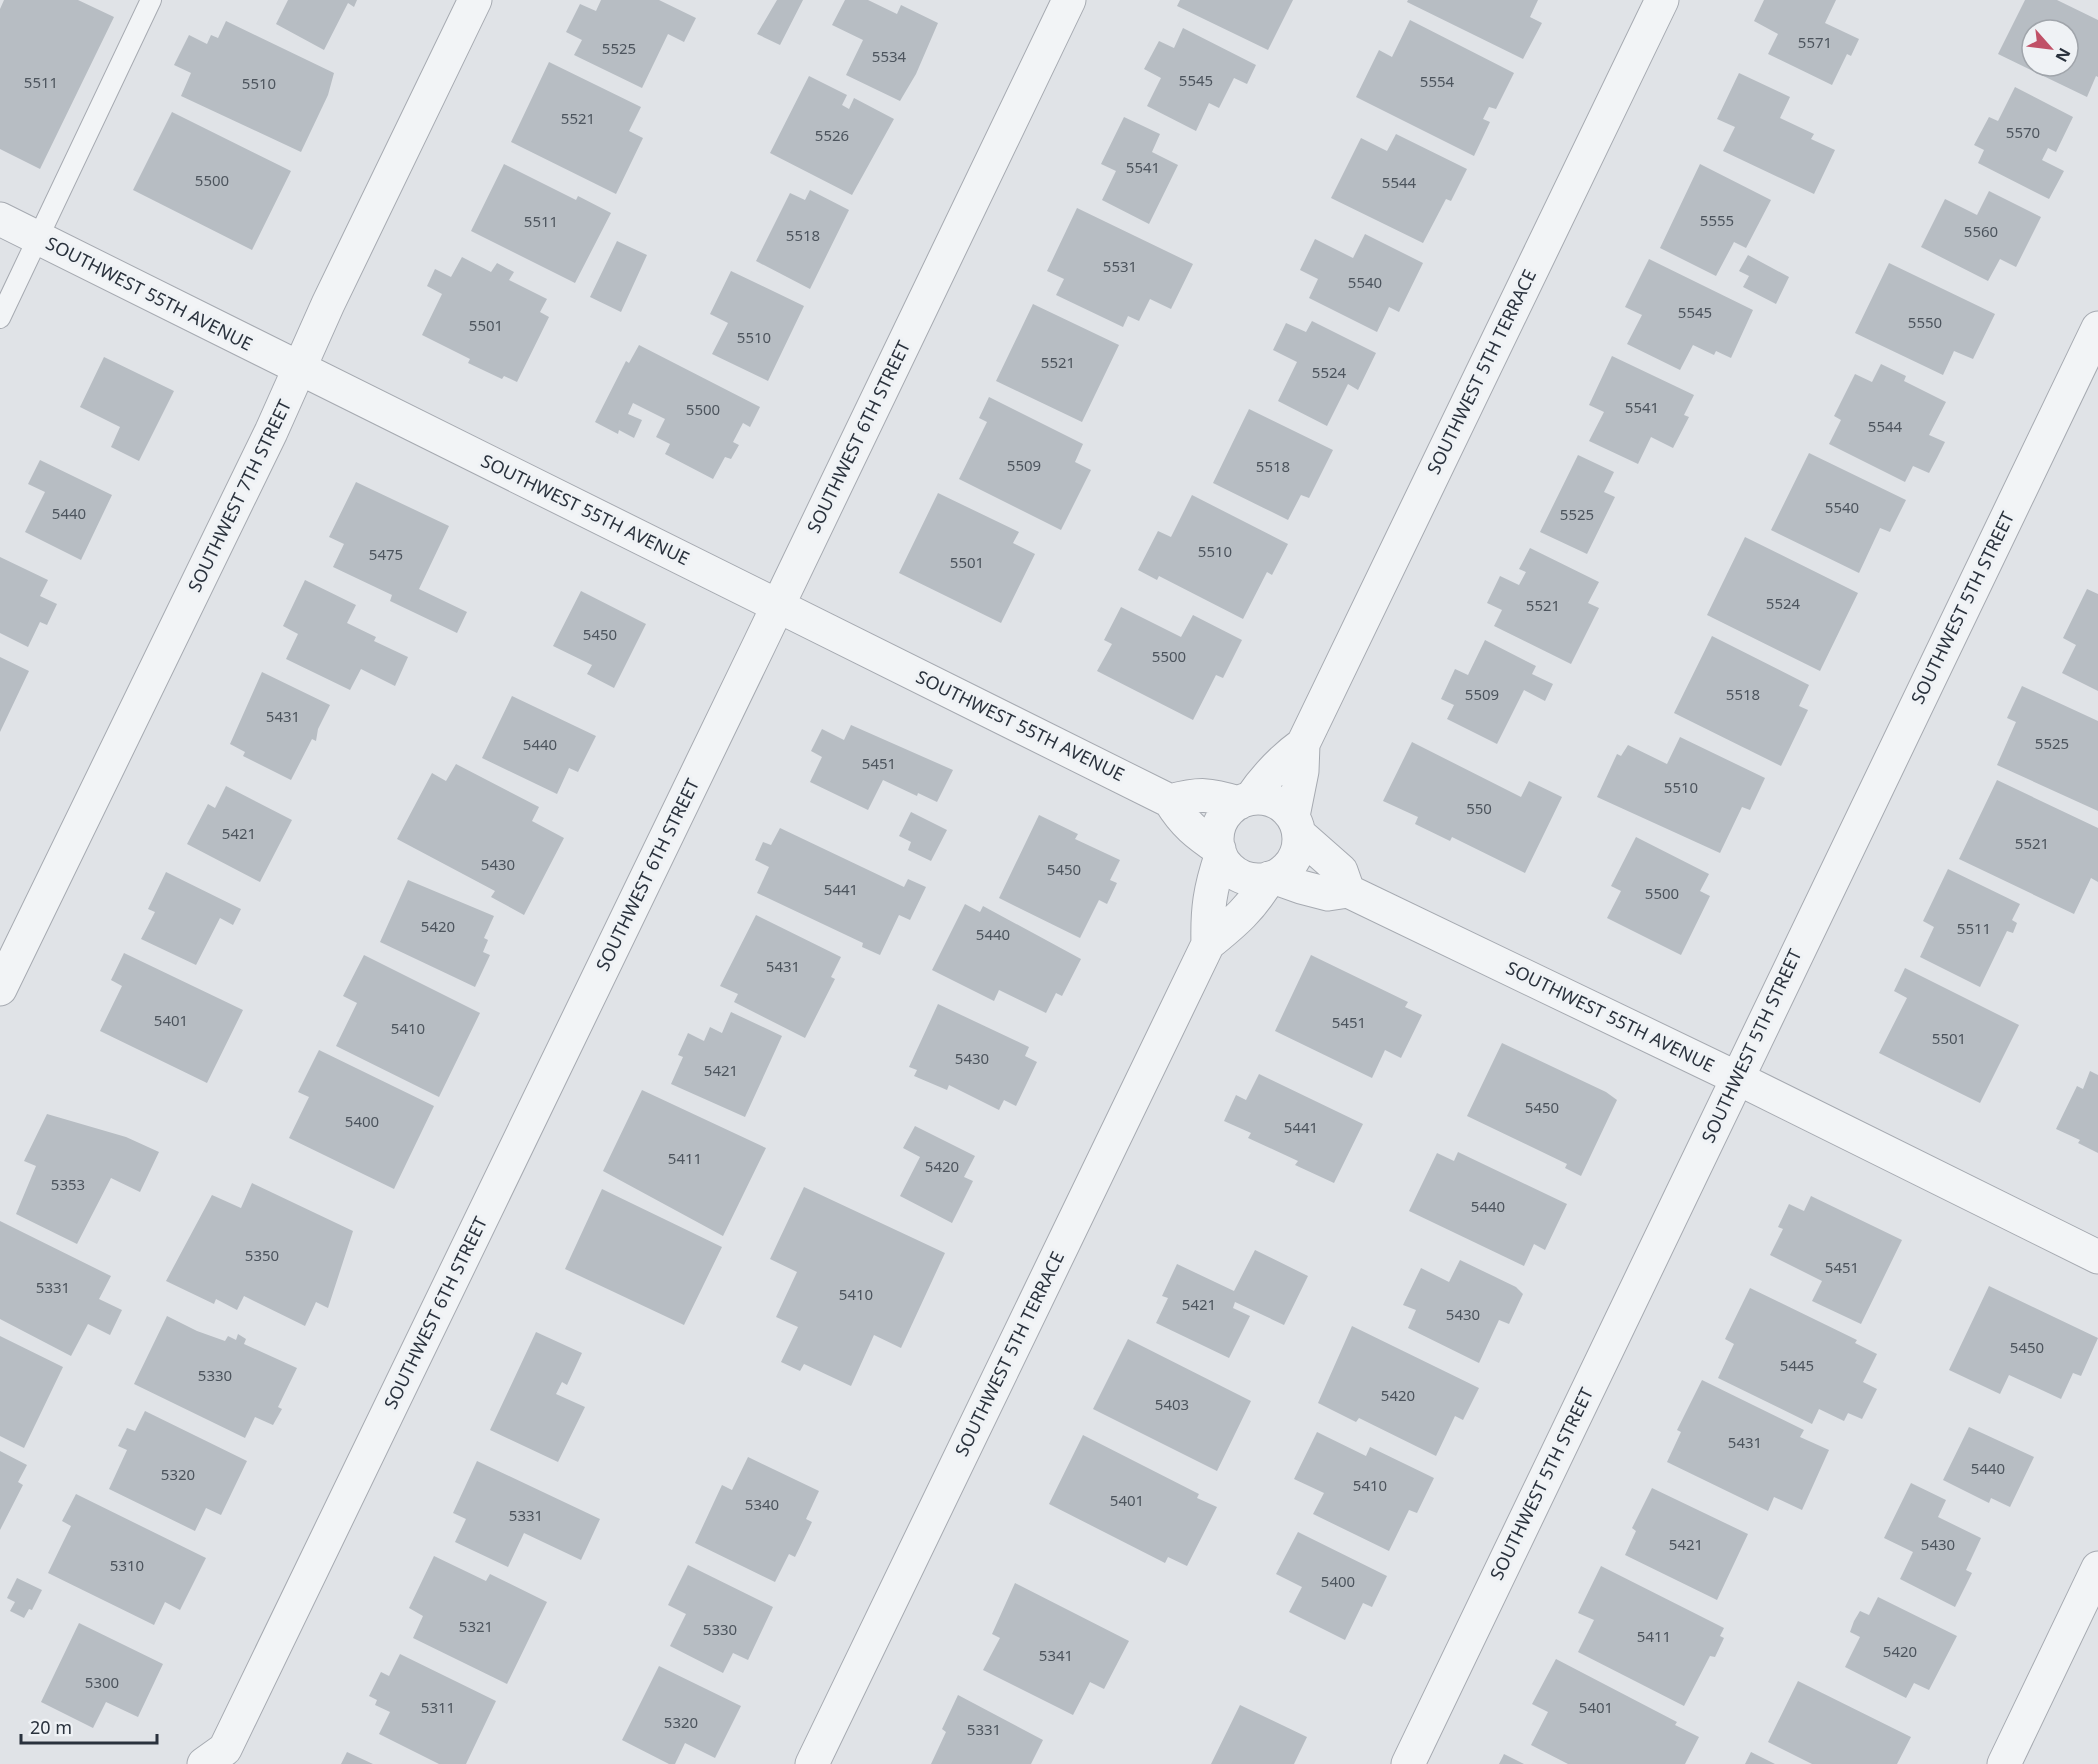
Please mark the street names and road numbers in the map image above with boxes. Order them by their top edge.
street label: SOUTHWEST 55TH AVENUE [42,230,257,356]
street label: SOUTHWEST 5TH TERRACE [1421,265,1541,478]
street label: SOUTHWEST 6TH STREET [801,336,915,537]
street label: SOUTHWEST 7TH STREET [182,395,296,596]
street label: SOUTHWEST 55TH AVENUE [477,448,694,570]
street label: SOUTHWEST 5TH STREET [1905,507,2019,708]
street label: SOUTHWEST 55TH AVENUE [912,664,1129,786]
street label: SOUTHWEST 6TH STREET [590,774,704,975]
street label: SOUTHWEST 5TH STREET [1696,945,1807,1146]
street label: SOUTHWEST 55TH AVENUE [1502,955,1719,1077]
street label: SOUTHWEST 6TH STREET [378,1212,492,1413]
street label: SOUTHWEST 5TH TERRACE [949,1247,1069,1460]
street label: SOUTHWEST 5TH STREET [1484,1383,1598,1584]

